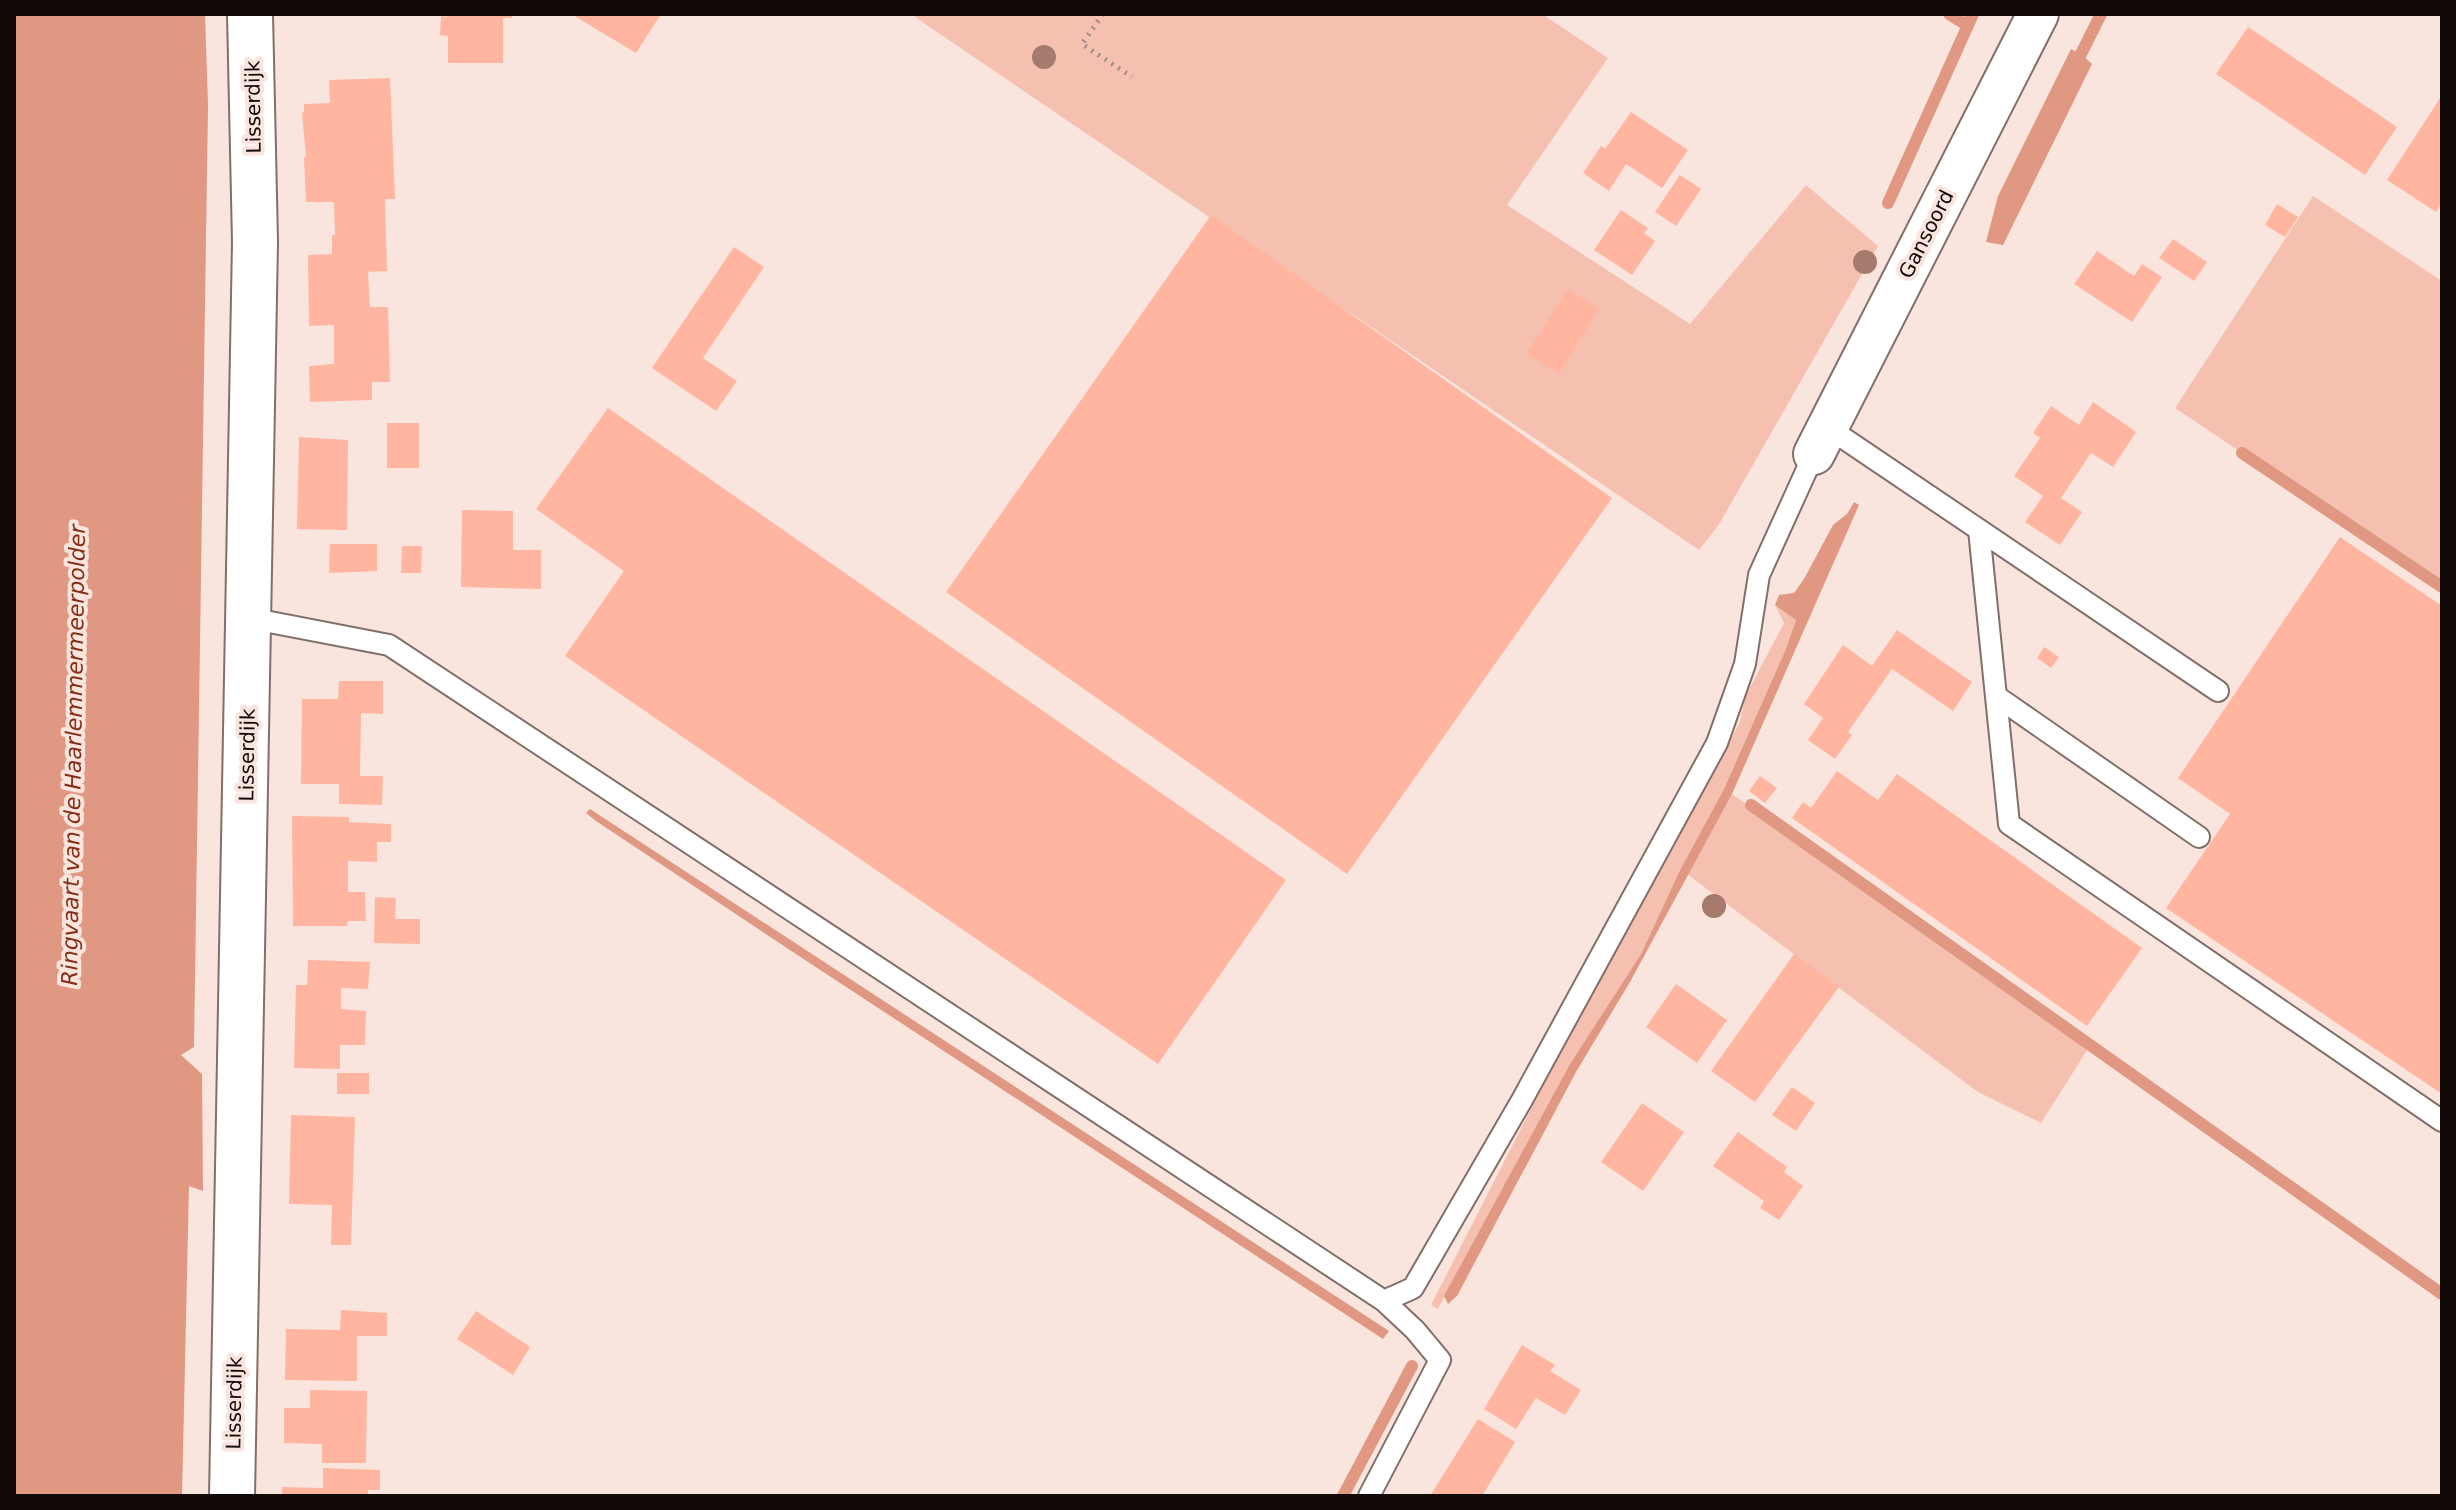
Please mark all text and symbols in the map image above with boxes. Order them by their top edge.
street label: Lisserdijk [240,60,266,154]
street label: Gansoord [1894,186,1958,282]
water label: Ringvaart van de Haarlemmermeerpolder [57,522,90,986]
street label: Lisserdijk [234,708,260,802]
street label: Lisserdijk [221,1356,247,1450]

